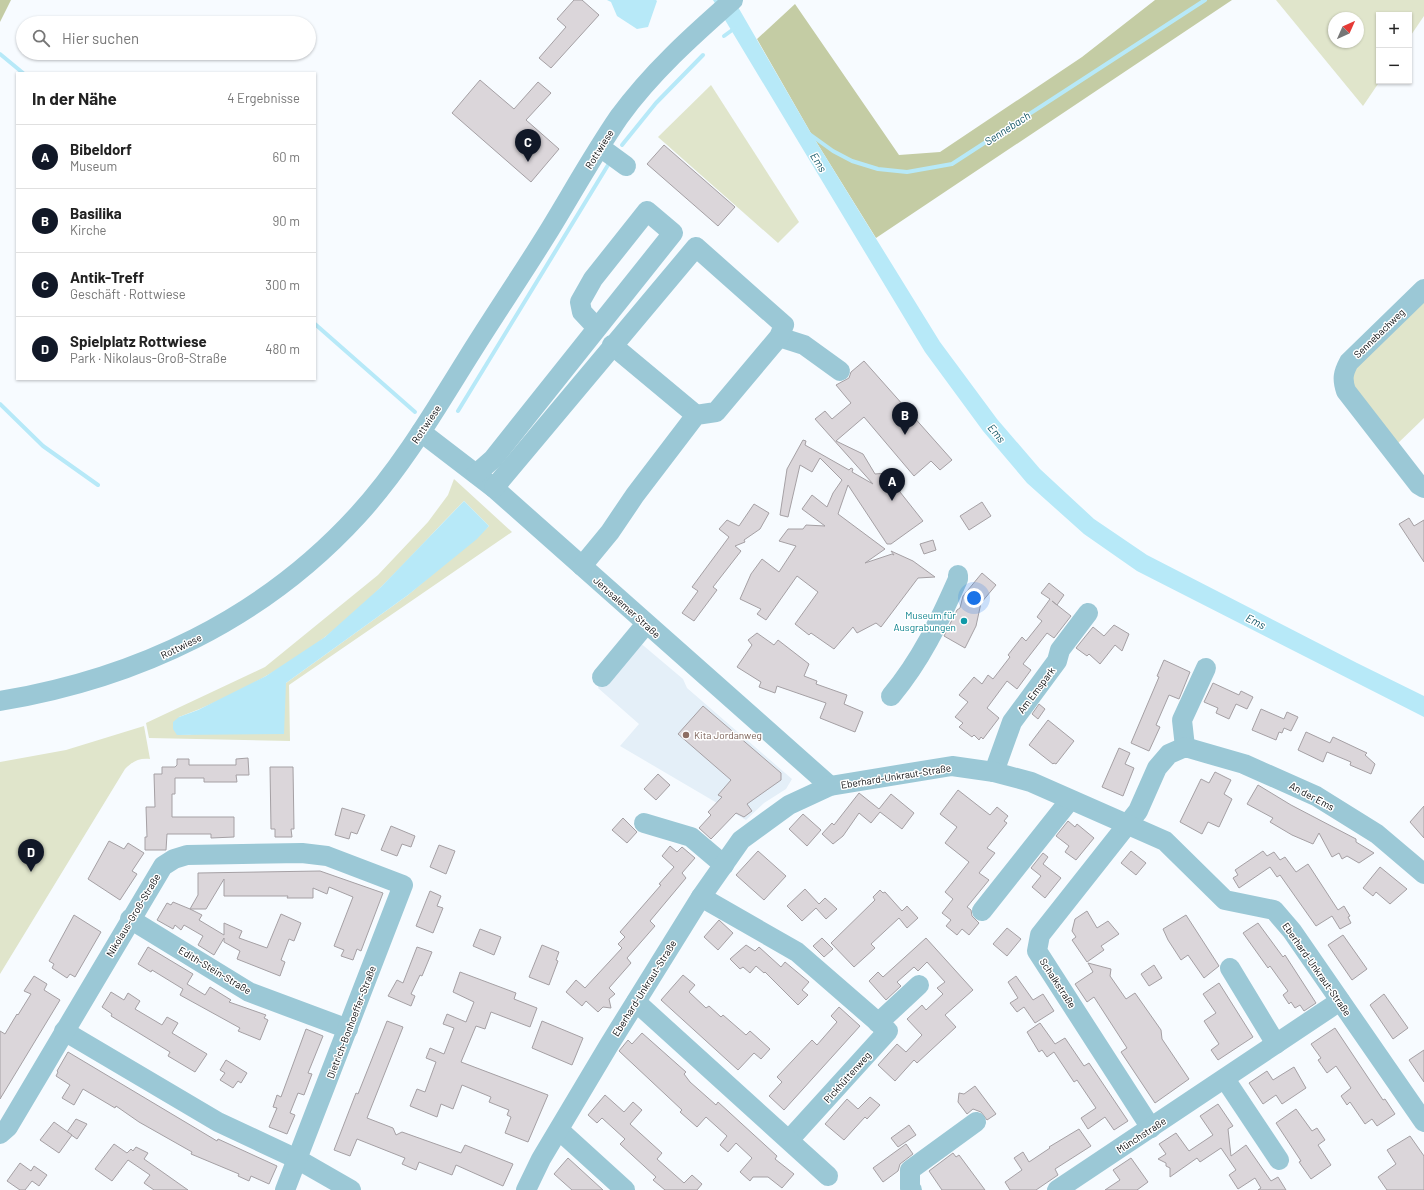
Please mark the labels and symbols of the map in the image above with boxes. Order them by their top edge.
north arrow [1328,12,1364,48]
water label: Sennebach [982,108,1033,148]
street label: Rottwiese [582,127,616,171]
pin: C [515,129,541,162]
water label: Ems [808,150,830,174]
street label: Sennebachweg [1351,306,1407,360]
street label: Rottwiese [409,402,443,446]
pin: B [892,402,918,435]
water label: Ems [985,421,1009,445]
pin: A [879,468,905,501]
street label: Jerusalemer Straße [591,574,663,640]
your location [964,588,984,608]
place label: Museum für Ausgrabungen [893,609,956,633]
water label: Ems [1244,611,1268,631]
marker: Museum für Ausgrabungen [959,616,969,626]
street label: Rottwiese [159,631,203,661]
street label: Am Emspark [1015,665,1057,715]
place label: Kita Jordanweg [694,729,762,741]
marker: Kita Jordanweg [681,730,691,740]
street label: Eberhard-Unkraut-Straße [840,761,952,791]
street label: An der Ems [1288,779,1337,813]
pin: D [18,839,44,872]
street label: Nikolaus-Groß-Straße [103,871,163,959]
street label: Eberhard-Unkraut-Straße [1280,920,1354,1018]
street label: Eberhard-Unkraut-Straße [609,938,679,1038]
street label: Edith-Stein-Straße [177,944,253,996]
street label: Schalkstraße [1037,956,1079,1010]
street label: Dietrich-Bonhoeffer-Straße [324,964,378,1080]
street label: Pickhüttenweg [821,1049,873,1105]
street label: Münchstraße [1114,1115,1168,1155]

